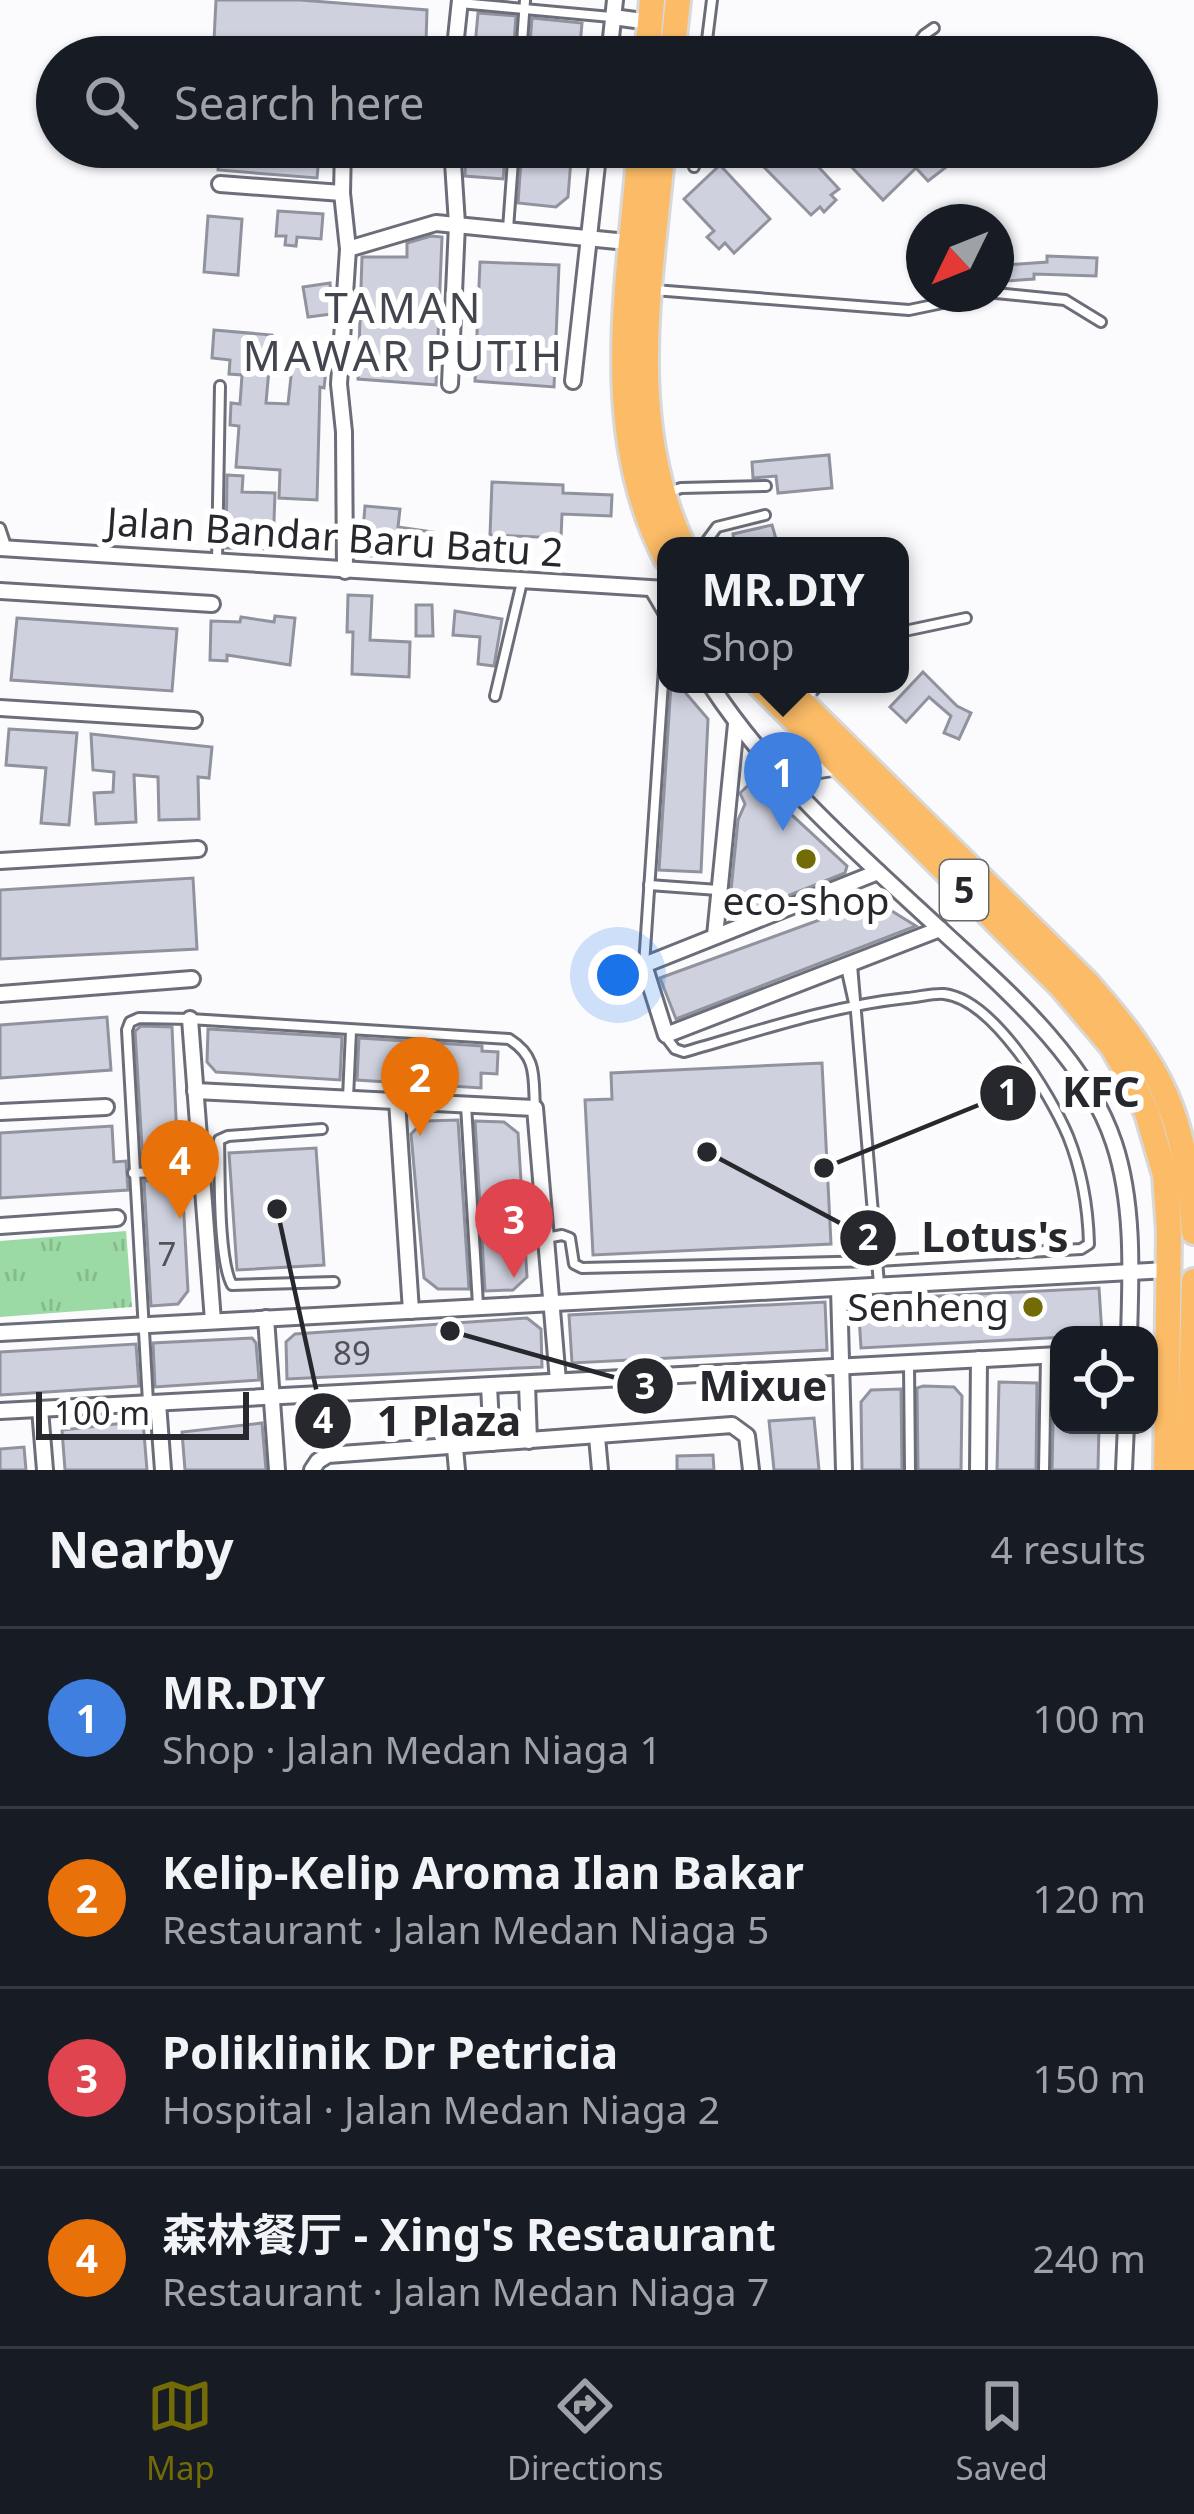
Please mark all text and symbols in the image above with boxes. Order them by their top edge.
search box [36,36,1158,168]
icon: search [78,69,144,135]
text: Search here [174,72,424,133]
north arrow [906,204,1014,312]
district label: TAMAN MAWAR PUTIH [243,278,565,383]
street label: Jalan Bandar Baru Batu 2 [101,493,565,578]
popup [657,537,909,693]
text: MR.DIY [701,558,865,619]
text: Shop [701,619,794,672]
pin: 1 [744,732,822,831]
marker: eco-shop [793,846,819,872]
road number: 5 [940,860,988,920]
place label: eco-shop [722,873,890,926]
your location [588,945,648,1005]
pin: 2 [381,1037,459,1136]
callout: KFC [978,1054,1164,1132]
text: KFC [1062,1062,1140,1119]
text: 1 [998,1067,1018,1116]
pin: 4 [141,1120,219,1219]
pin: 3 [475,1179,553,1278]
callout: Lotus's [838,1199,1093,1277]
text: Lotus's [921,1207,1069,1264]
text: 2 [858,1212,878,1261]
house number: 7 [158,1231,176,1276]
place label: Senheng [847,1279,1009,1332]
marker: Senheng [1020,1294,1046,1320]
map controls [1050,1326,1158,1434]
button: locate [1050,1326,1158,1434]
house number: 89 [333,1330,371,1375]
callout: Mixue [615,1347,852,1425]
text: Mixue [699,1356,827,1413]
text: 3 [635,1361,655,1410]
callout: 1 Plaza [293,1382,545,1460]
scale bar [36,1386,249,1439]
text: 100 m [54,1390,150,1435]
text: 1 Plaza [377,1391,521,1448]
text: 4 [313,1395,333,1444]
text: Nearby [48,1513,234,1583]
text: 4 results [991,1522,1146,1575]
text: MR.DIY [162,1661,325,1722]
text: 1 [76,1691,98,1744]
text: 100 m [1032,1691,1146,1744]
text: Shop · Jalan Medan Niaga 1 [162,1722,662,1775]
text: Kelip-Kelip Aroma Ilan Bakar [162,1841,804,1902]
text: 2 [76,1871,98,1924]
text: 120 m [1032,1871,1146,1924]
text: Restaurant · Jalan Medan Niaga 5 [162,1902,769,1955]
text: Poliklinik Dr Petricia [162,2021,618,2082]
text: 3 [76,2051,98,2104]
text: 150 m [1032,2051,1146,2104]
text: Hospital · Jalan Medan Niaga 2 [162,2082,720,2135]
text: 森林餐厅 - Xing's Restaurant [162,2203,776,2264]
text: 4 [76,2231,98,2284]
text: 240 m [1032,2231,1146,2284]
text: Restaurant · Jalan Medan Niaga 7 [162,2264,769,2317]
tab: Map [146,2373,215,2490]
tab: Directions [507,2373,664,2490]
tab: Saved [956,2373,1048,2490]

